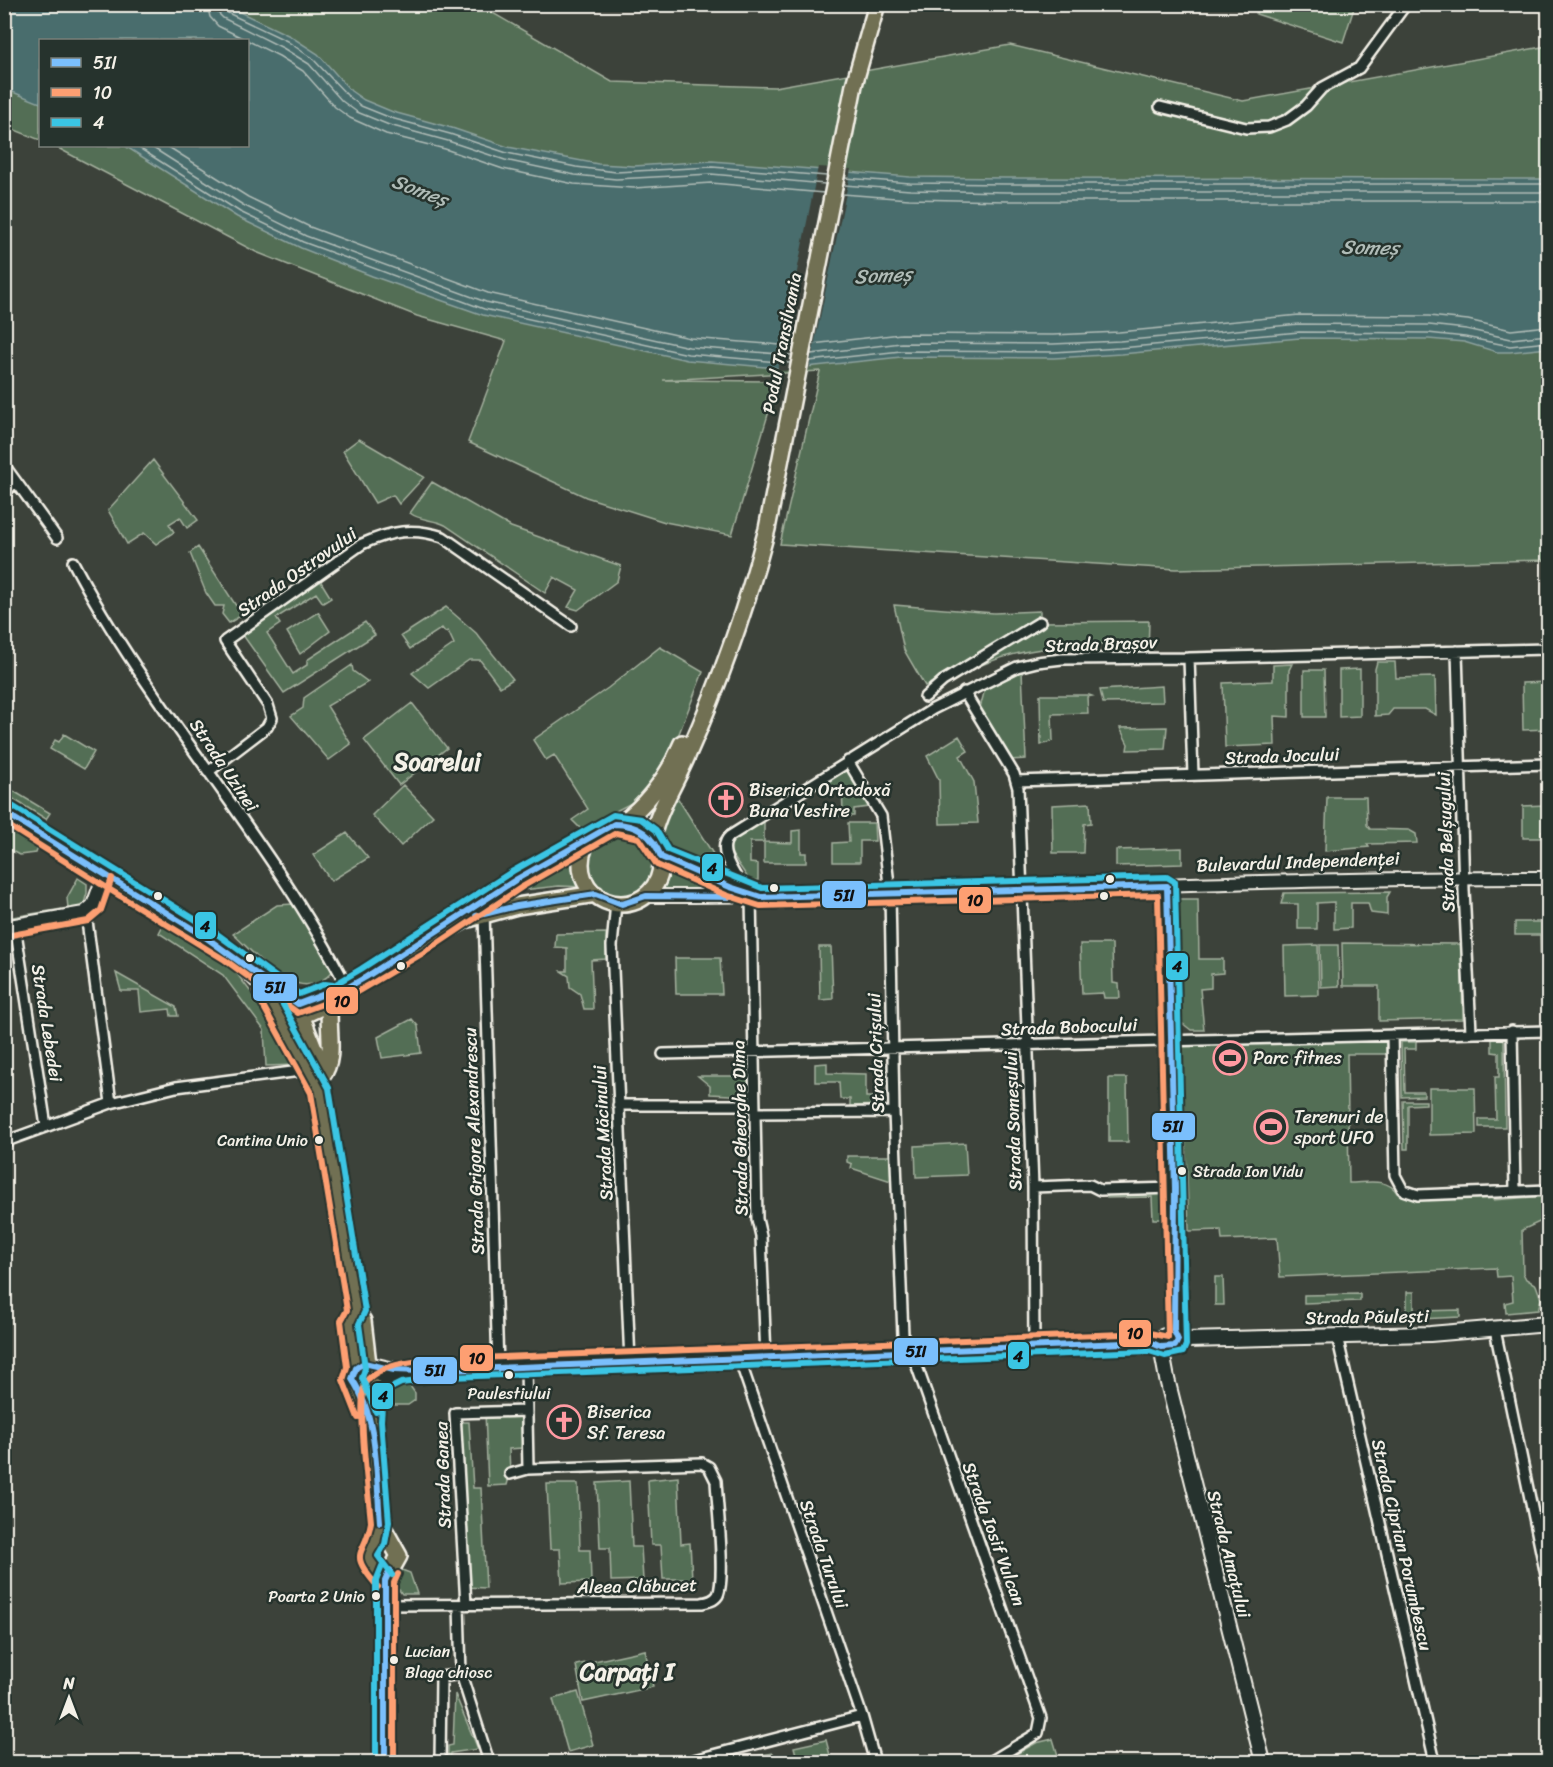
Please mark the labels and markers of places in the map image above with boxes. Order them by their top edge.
place label: Biserica Ortodoxă Buna Vestire [749,774,892,827]
church icon: Biserica Ortodoxă Buna Vestire [708,782,744,818]
unlabelled marker [1104,873,1116,885]
unlabelled marker [768,882,780,894]
unlabelled marker [152,890,164,902]
unlabelled marker [1098,890,1110,902]
unlabelled marker [244,952,256,964]
unlabelled marker [395,960,407,972]
sports icon: Parc fitnes [1212,1040,1248,1076]
place label: Parc fitnes [1253,1042,1343,1074]
place label: Terenuri de sport UFO [1293,1101,1383,1154]
sports icon: Terenuri de sport UFO [1253,1109,1289,1145]
place label: Cantina Unio [217,1126,308,1155]
marker: Cantina Unio [313,1134,325,1146]
place label: Strada Ion Vidu [1193,1157,1304,1186]
marker: Strada Ion Vidu [1176,1165,1188,1177]
marker: Paulestiului [503,1369,515,1381]
place label: Paulestiului [468,1379,551,1408]
place label: Biserica Sf. Teresa [587,1396,665,1449]
church icon: Biserica Sf. Teresa [546,1404,582,1440]
place label: Poarta 2 Unio [268,1582,365,1611]
marker: Poarta 2 Unio [370,1590,382,1602]
place label: Lucian Blaga chiosc [405,1637,492,1687]
marker: Lucian Blaga chiosc [388,1654,400,1666]

